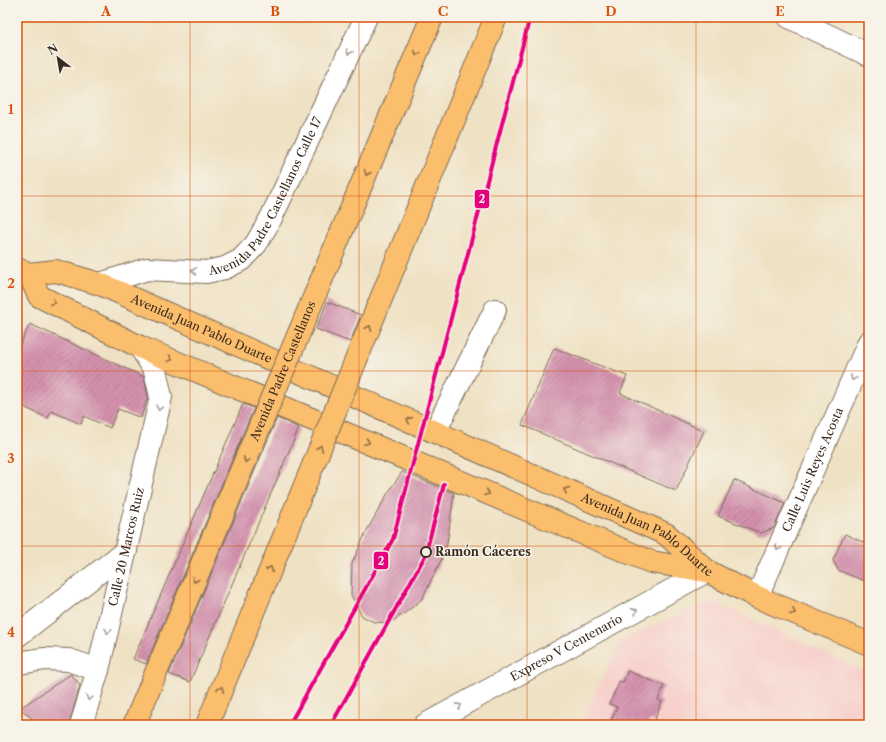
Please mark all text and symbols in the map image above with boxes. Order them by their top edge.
text: A [100,3,112,19]
text: B [270,3,280,19]
text: C [438,3,448,19]
text: D [605,3,617,19]
text: E [775,3,785,19]
north arrow [38,38,78,78]
text: N [45,41,61,58]
one-way arrow [346,48,354,56]
one-way arrow [414,48,422,56]
text: 1 [8,101,14,117]
street label: Avenida Padre Castellanos Calle 17 [206,114,325,278]
one-way arrow [363,169,371,176]
line badge: 2 [474,189,490,209]
text: 2 [479,192,486,206]
one-way arrow [191,266,197,275]
text: 2 [7,275,15,291]
street label: Avenida Juan Pablo Duarte [128,290,275,366]
one-way arrow [49,298,56,305]
street label: Avenida Padre Castellanos [246,299,319,444]
one-way arrow [364,324,372,331]
one-way arrow [165,354,173,362]
one-way arrow [850,373,858,381]
street label: Calle Luis Reyes Acosta [779,404,847,534]
one-way arrow [155,405,163,412]
one-way arrow [405,417,412,425]
one-way arrow [363,438,370,446]
one-way arrow [315,445,323,452]
text: 3 [7,450,15,466]
one-way arrow [242,457,250,464]
street label: Calle 20 Marcos Ruiz [105,486,147,608]
one-way arrow [562,487,570,495]
one-way arrow [482,488,490,496]
street label: Avenida Juan Pablo Duarte [578,489,716,580]
place label: Ramón Cáceres [435,544,531,559]
one-way arrow [775,544,783,551]
marker: Ramón Cáceres [420,546,432,558]
line badge: 2 [373,551,389,570]
text: 2 [378,554,385,568]
one-way arrow [266,565,274,572]
one-way arrow [192,577,200,584]
one-way arrow [788,607,796,615]
one-way arrow [631,608,638,615]
street label: Expreso V Centenario [507,611,625,684]
text: 4 [7,624,15,640]
one-way arrow [104,627,112,634]
one-way arrow [217,685,225,692]
one-way arrow [85,694,94,701]
one-way arrow [455,704,462,711]

